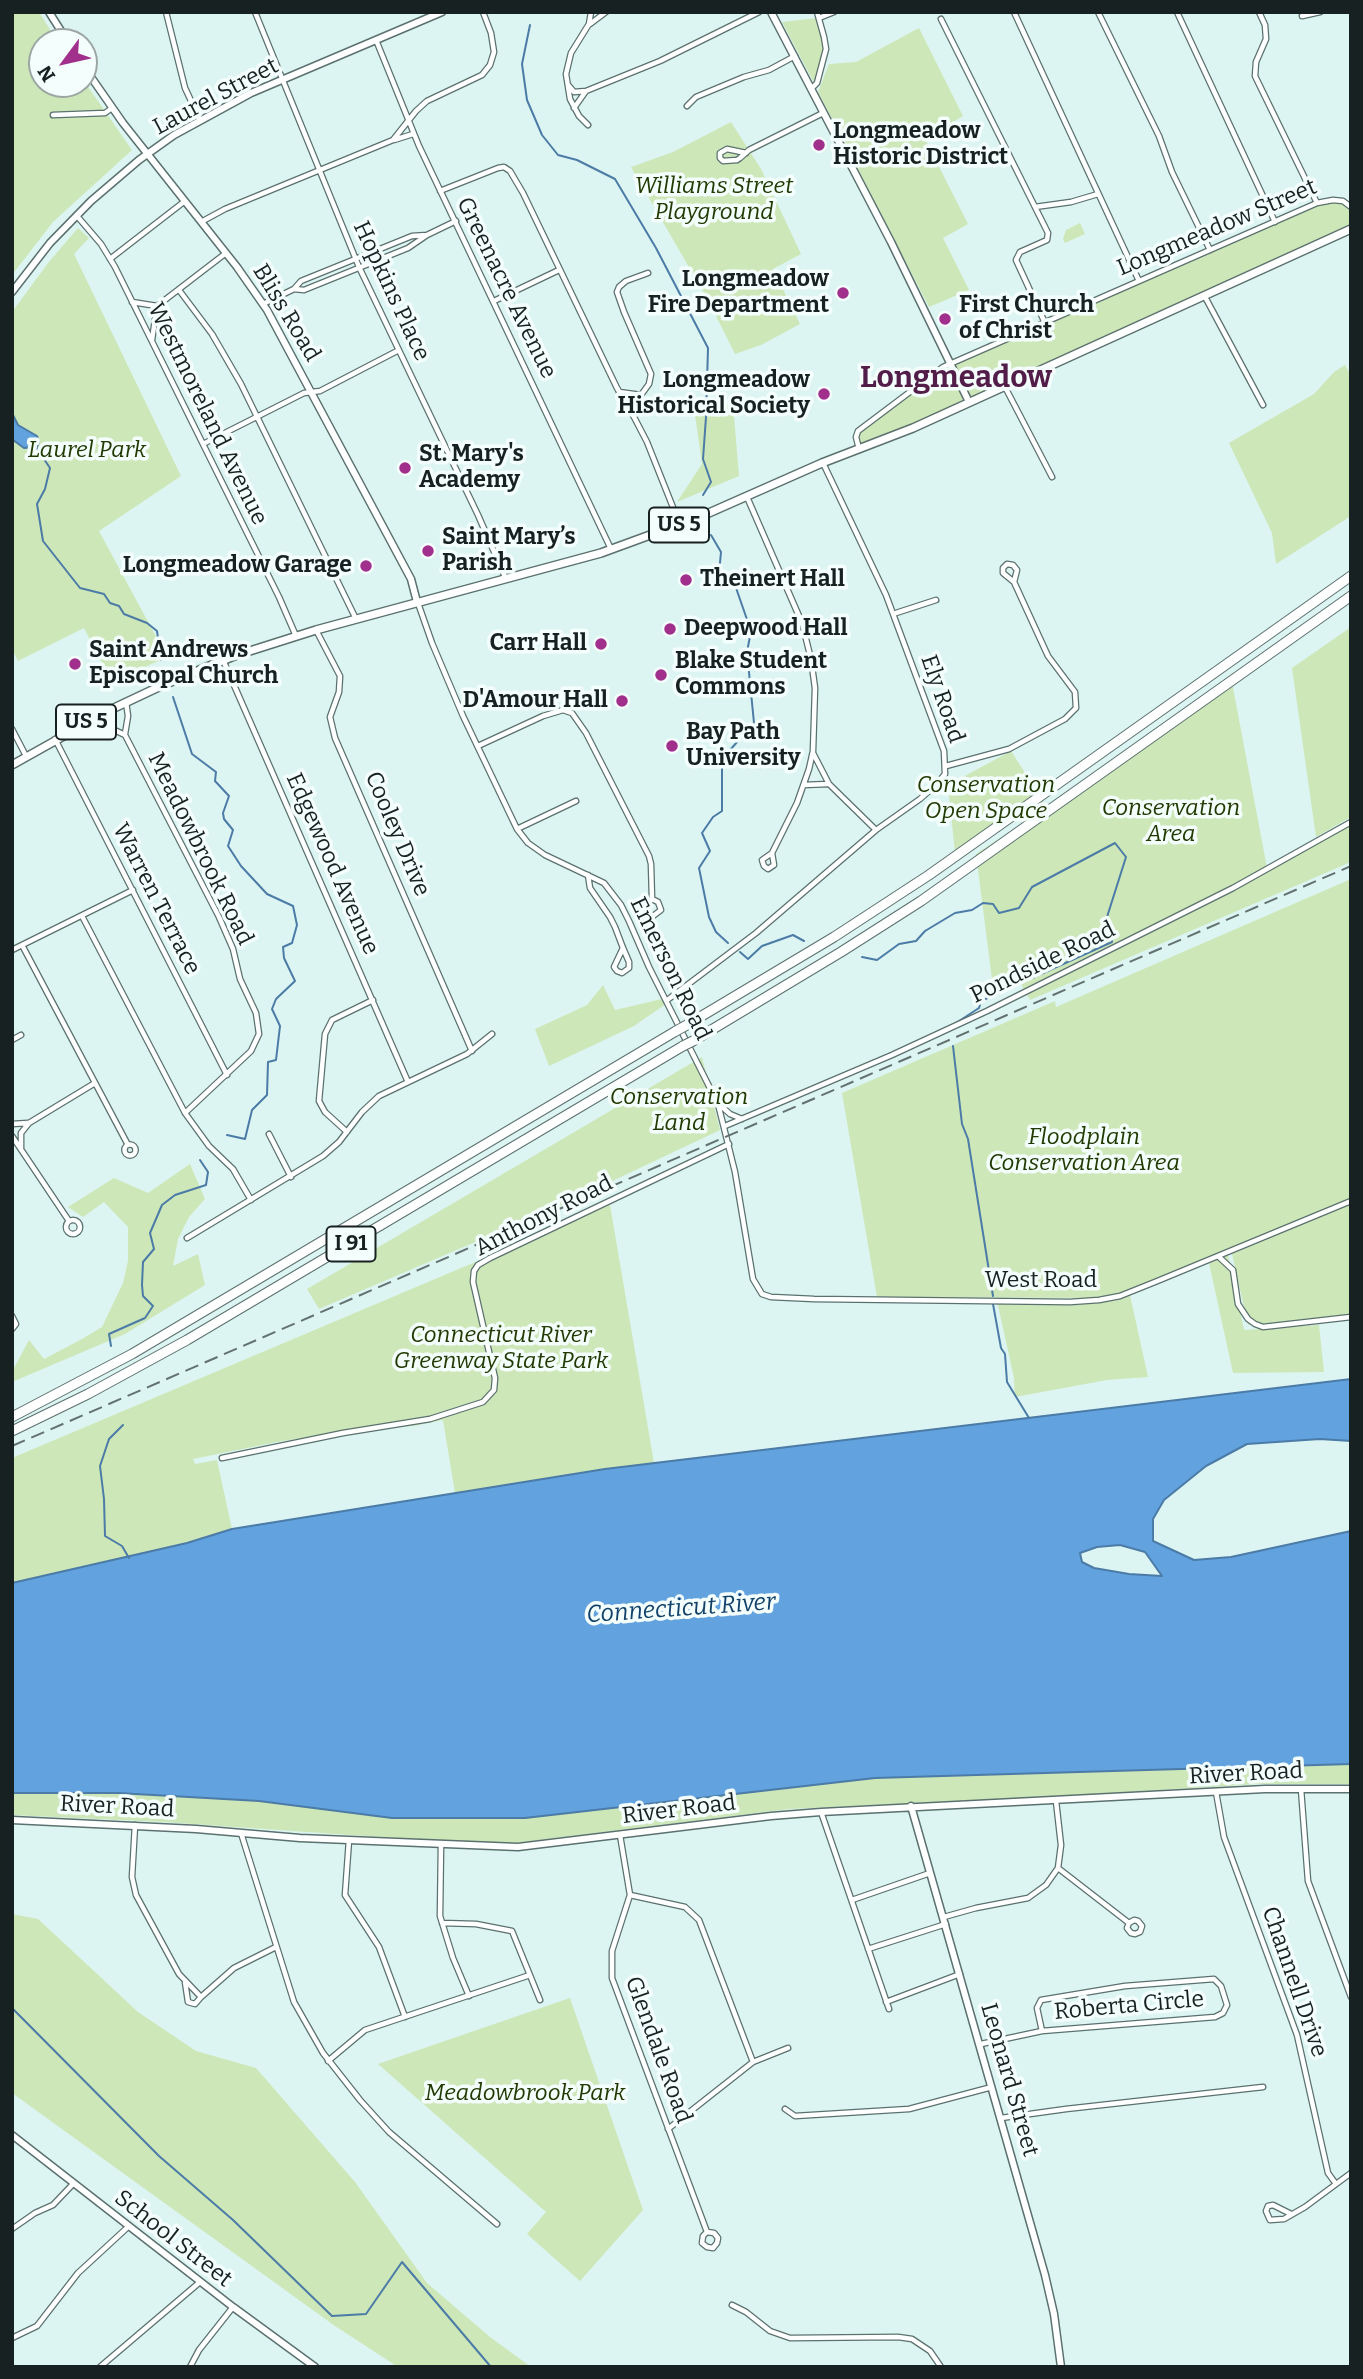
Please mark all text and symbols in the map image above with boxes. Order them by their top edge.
north arrow [28,28,98,98]
street label: Laurel Street [149,53,283,141]
text: N [33,61,60,86]
place label: Longmeadow Historic District [833,118,1008,172]
marker: Longmeadow Historic District [811,137,827,153]
park label: Williams Street Playground [635,173,793,227]
street label: Longmeadow Street [1113,173,1321,283]
street label: Greenacre Avenue [450,193,562,383]
street label: Hopkins Place [347,217,435,365]
street label: Bliss Road [246,259,326,367]
place label: Longmeadow Fire Department [648,266,829,320]
marker: Longmeadow Fire Department [835,285,851,301]
place label: First Church of Christ [959,292,1094,346]
street label: Westmoreland Avenue [141,298,273,530]
marker: First Church of Christ [937,311,953,327]
district label: Longmeadow [860,361,1052,397]
place label: Longmeadow Historical Society [617,367,810,421]
marker: Longmeadow Historical Society [816,386,832,402]
park label: Laurel Park [28,437,146,465]
place label: St. Mary's Academy [419,441,524,495]
marker: St. Mary's Academy [397,460,413,476]
road number: US 5 [649,508,709,542]
place label: Saint Mary’s Parish [442,524,576,578]
marker: Saint Mary’s Parish [420,543,436,559]
place label: Longmeadow Garage [123,552,352,580]
marker: Longmeadow Garage [358,558,374,574]
place label: Theinert Hall [700,566,845,594]
marker: Theinert Hall [678,572,694,588]
place label: Deepwood Hall [684,615,848,643]
marker: Deepwood Hall [662,621,678,637]
place label: Carr Hall [489,630,587,658]
marker: Carr Hall [593,636,609,652]
place label: Saint Andrews Episcopal Church [89,637,278,691]
place label: Blake Student Commons [675,648,827,702]
street label: Ely Road [914,651,970,747]
marker: Saint Andrews Episcopal Church [67,656,83,672]
marker: Blake Student Commons [653,667,669,683]
place label: D'Amour Hall [463,687,608,715]
marker: D'Amour Hall [614,693,630,709]
road number: US 5 [56,704,116,740]
place label: Bay Path University [686,719,801,773]
marker: Bay Path University [664,738,680,754]
street label: Meadowbrook Road [141,748,259,950]
street label: Cooley Drive [358,767,436,901]
street label: Edgewood Avenue [280,769,384,959]
park label: Conservation Open Space [917,772,1055,826]
park label: Conservation Area [1102,795,1240,849]
street label: Warren Terrace [106,819,206,979]
street label: Emerson Road [623,893,717,1045]
street label: Pondside Road [966,916,1120,1010]
park label: Conservation Land [610,1084,748,1138]
park label: Floodplain Conservation Area [988,1124,1180,1178]
street label: Anthony Road [471,1169,617,1263]
road number: I 91 [326,1226,376,1262]
street label: West Road [985,1267,1097,1295]
park label: Connecticut River Greenway State Park [394,1322,608,1376]
water label: Connecticut River [586,1588,776,1630]
street label: River Road [1188,1757,1304,1791]
street label: River Road [621,1789,737,1831]
street label: River Road [59,1790,175,1824]
street label: Channell Drive [1255,1903,1333,2061]
street label: Glendale Road [619,1973,697,2127]
street label: Roberta Circle [1053,1986,1205,2026]
street label: Leonard Street [974,2000,1044,2160]
park label: Meadowbrook Park [425,2080,625,2108]
street label: School Street [109,2184,237,2294]

